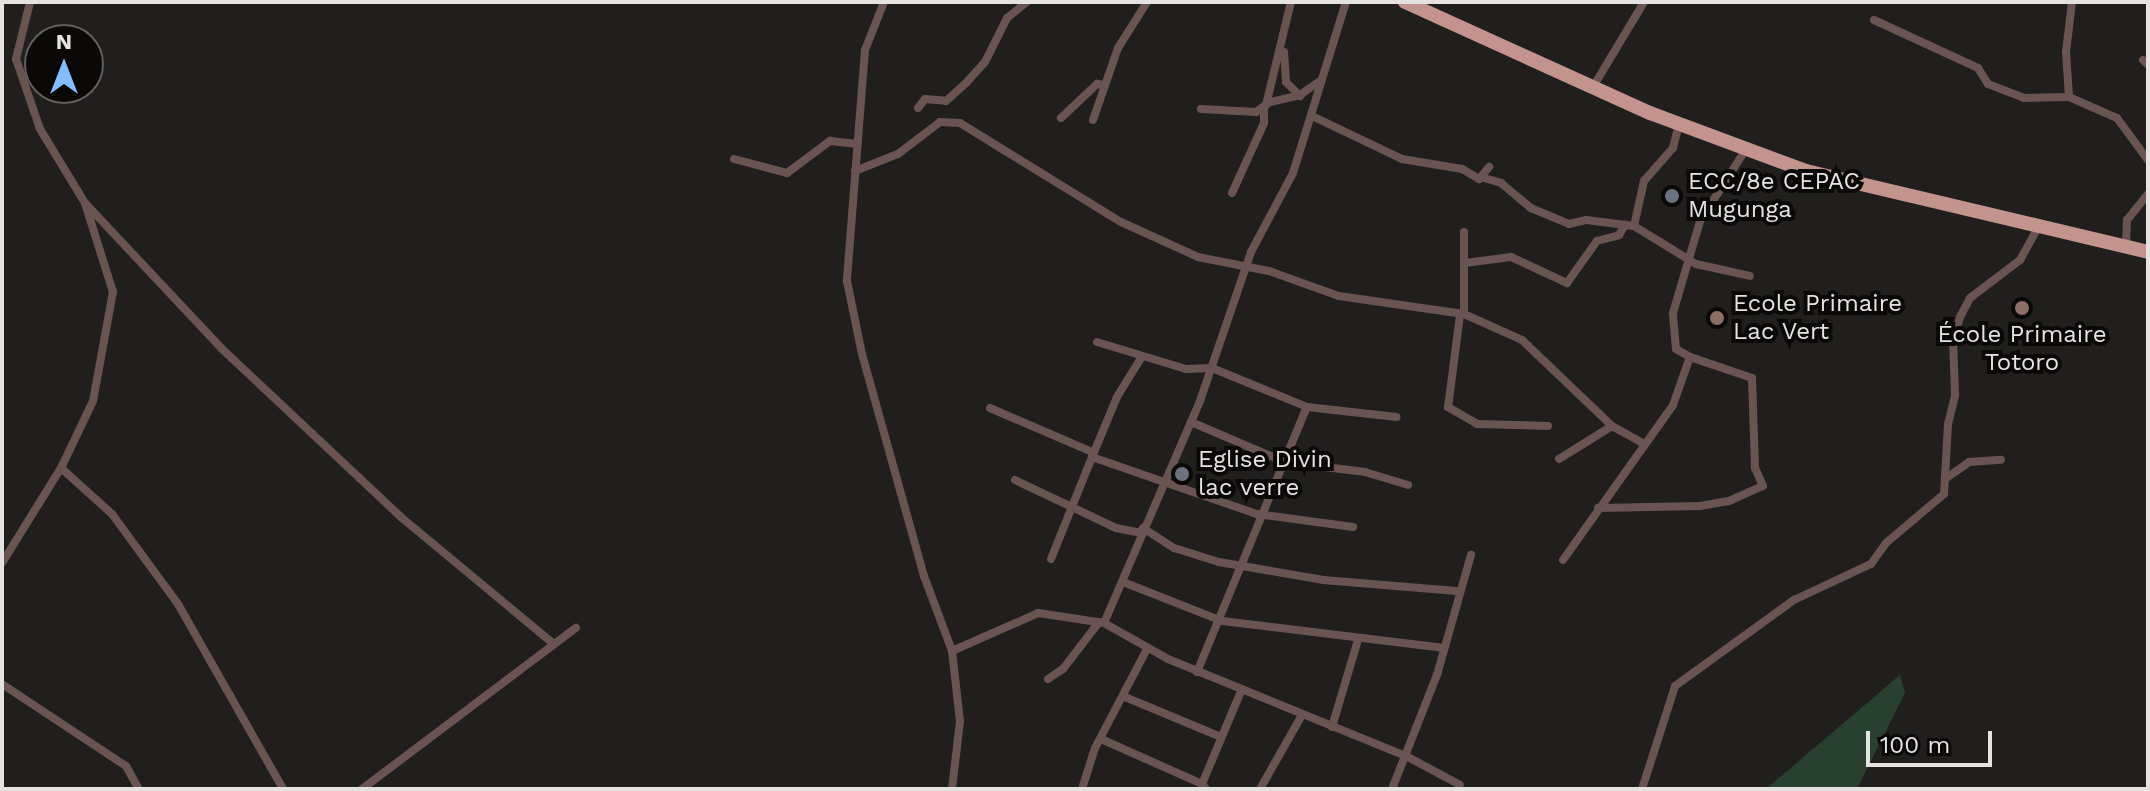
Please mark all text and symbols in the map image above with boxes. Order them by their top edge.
north arrow [24,24,104,104]
text: N [56,29,72,54]
place label: ECC/8e CEPAC Mugunga [1688,168,1860,224]
marker: ECC/8e CEPAC Mugunga [1663,187,1681,205]
place label: Ecole Primaire Lac Vert [1733,290,1902,346]
marker: École Primaire Totoro [2013,299,2031,317]
marker: Ecole Primaire Lac Vert [1708,309,1726,327]
place label: École Primaire Totoro [1938,321,2106,377]
place label: Eglise Divin lac verre [1198,446,1332,502]
marker: Eglise Divin lac verre [1173,465,1191,483]
scale bar [1870,715,1996,765]
text: 100 m [1880,731,1950,759]

